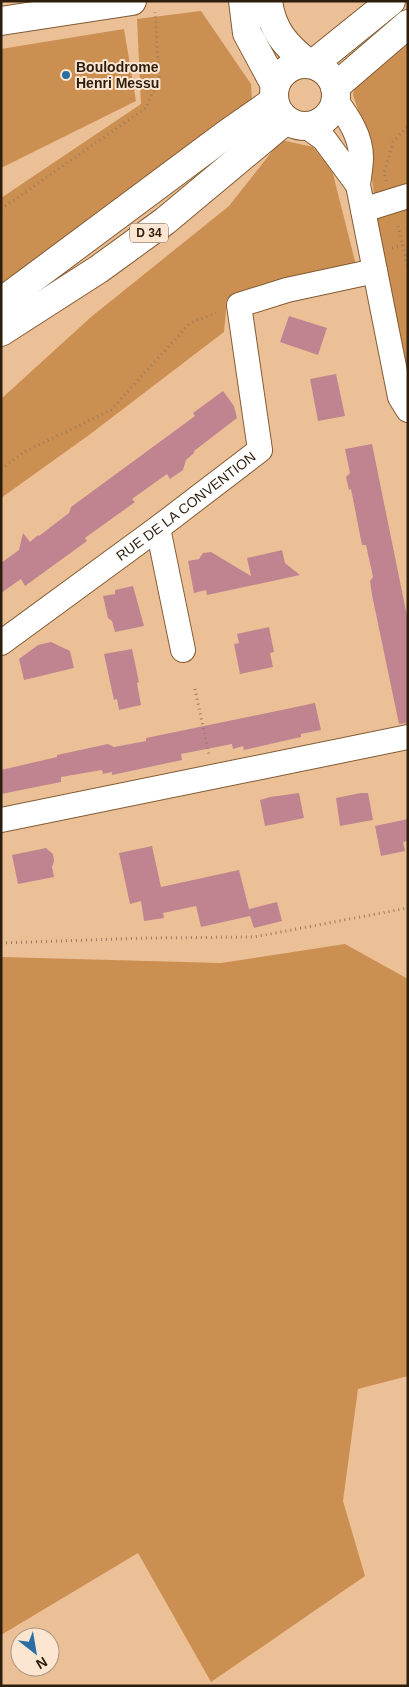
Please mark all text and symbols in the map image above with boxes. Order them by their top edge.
place label: Boulodrome Henri Messu [76,59,159,91]
marker: Boulodrome Henri Messu [60,69,72,81]
road number: D 34 [130,224,168,242]
street label: RUE DE LA CONVENTION [113,448,259,564]
north arrow [10,1627,60,1677]
text: N [33,1654,50,1673]

